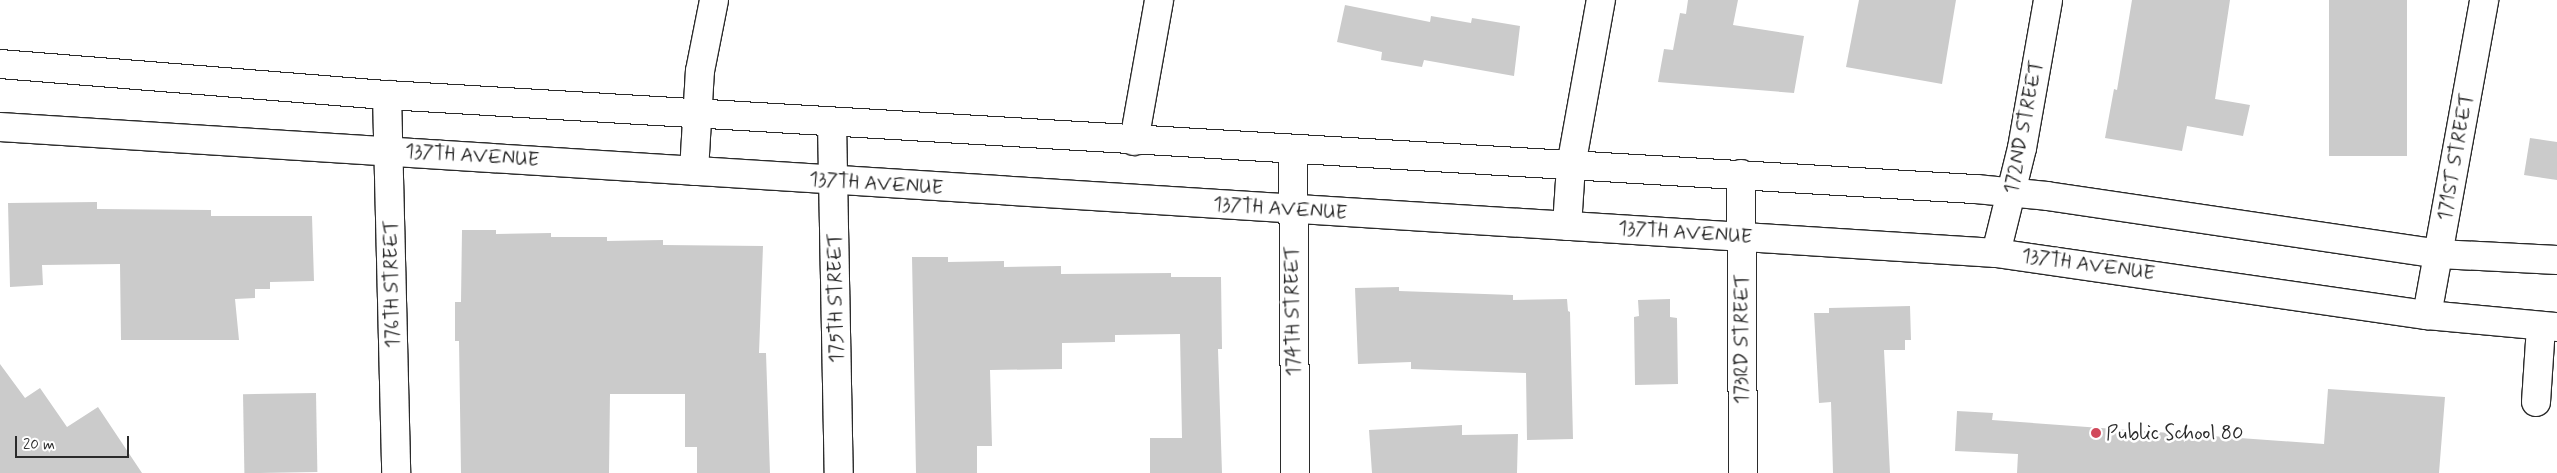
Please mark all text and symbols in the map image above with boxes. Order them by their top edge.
street label: 172ND STREET [1999,57,2049,197]
street label: 171ST STREET [2433,90,2479,224]
street label: 137TH AVENUE [405,139,539,173]
street label: 137TH AVENUE [809,167,943,201]
street label: 137TH AVENUE [1213,192,1347,226]
street label: 137TH AVENUE [1618,216,1752,250]
street label: 176TH STREET [379,218,405,350]
street label: 175TH STREET [823,232,849,364]
street label: 174TH STREET [1280,244,1306,378]
street label: 137TH AVENUE [2020,244,2156,286]
street label: 173RD STREET [1730,273,1754,405]
place label: Public School 80 [2106,421,2244,445]
scale bar [18,426,131,458]
marker: Public School 80 [2090,427,2102,439]
text: 20 m [23,435,55,455]

